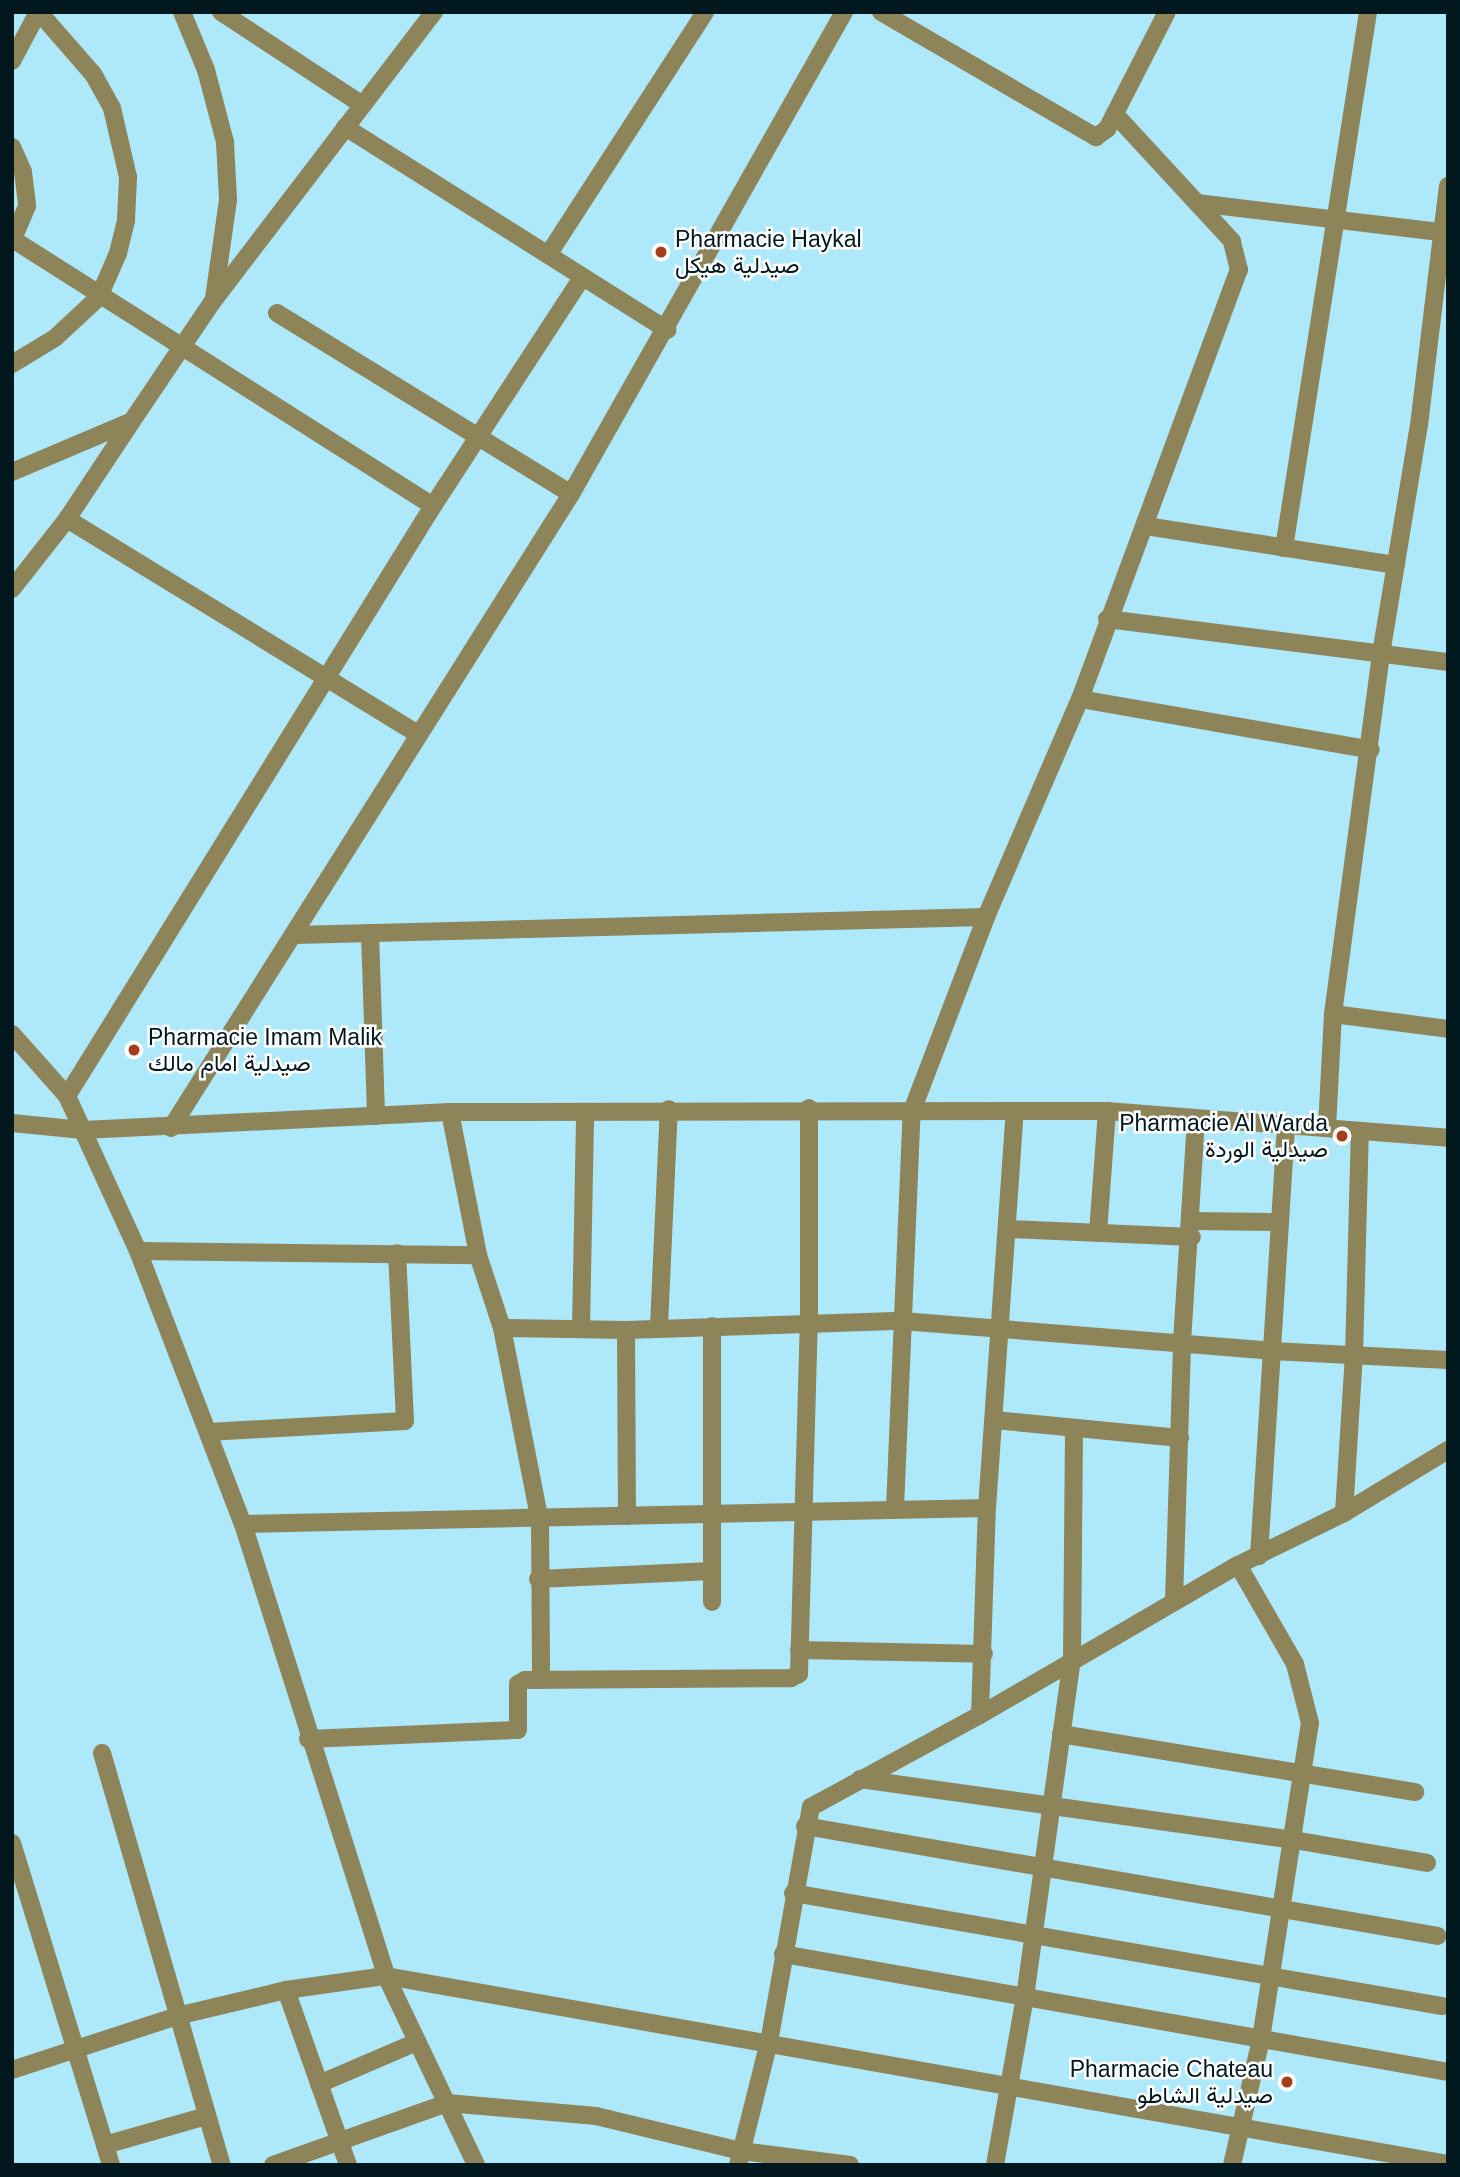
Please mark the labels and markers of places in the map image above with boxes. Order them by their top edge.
place label: Pharmacie Haykal صيدلية هيكل [675,225,862,279]
marker: Pharmacie Haykal صيدلية هيكل [653,244,669,260]
place label: Pharmacie Imam Malik صيدلية امام مالك [148,1023,382,1077]
marker: Pharmacie Imam Malik صيدلية امام مالك [126,1042,142,1058]
place label: Pharmacie Al Warda صيدلية الوردة [1118,1109,1328,1163]
marker: Pharmacie Al Warda صيدلية الوردة [1334,1128,1350,1144]
place label: Pharmacie Chateau صيدلية الشاطو [1070,2055,1273,2109]
marker: Pharmacie Chateau صيدلية الشاطو [1279,2074,1295,2090]

